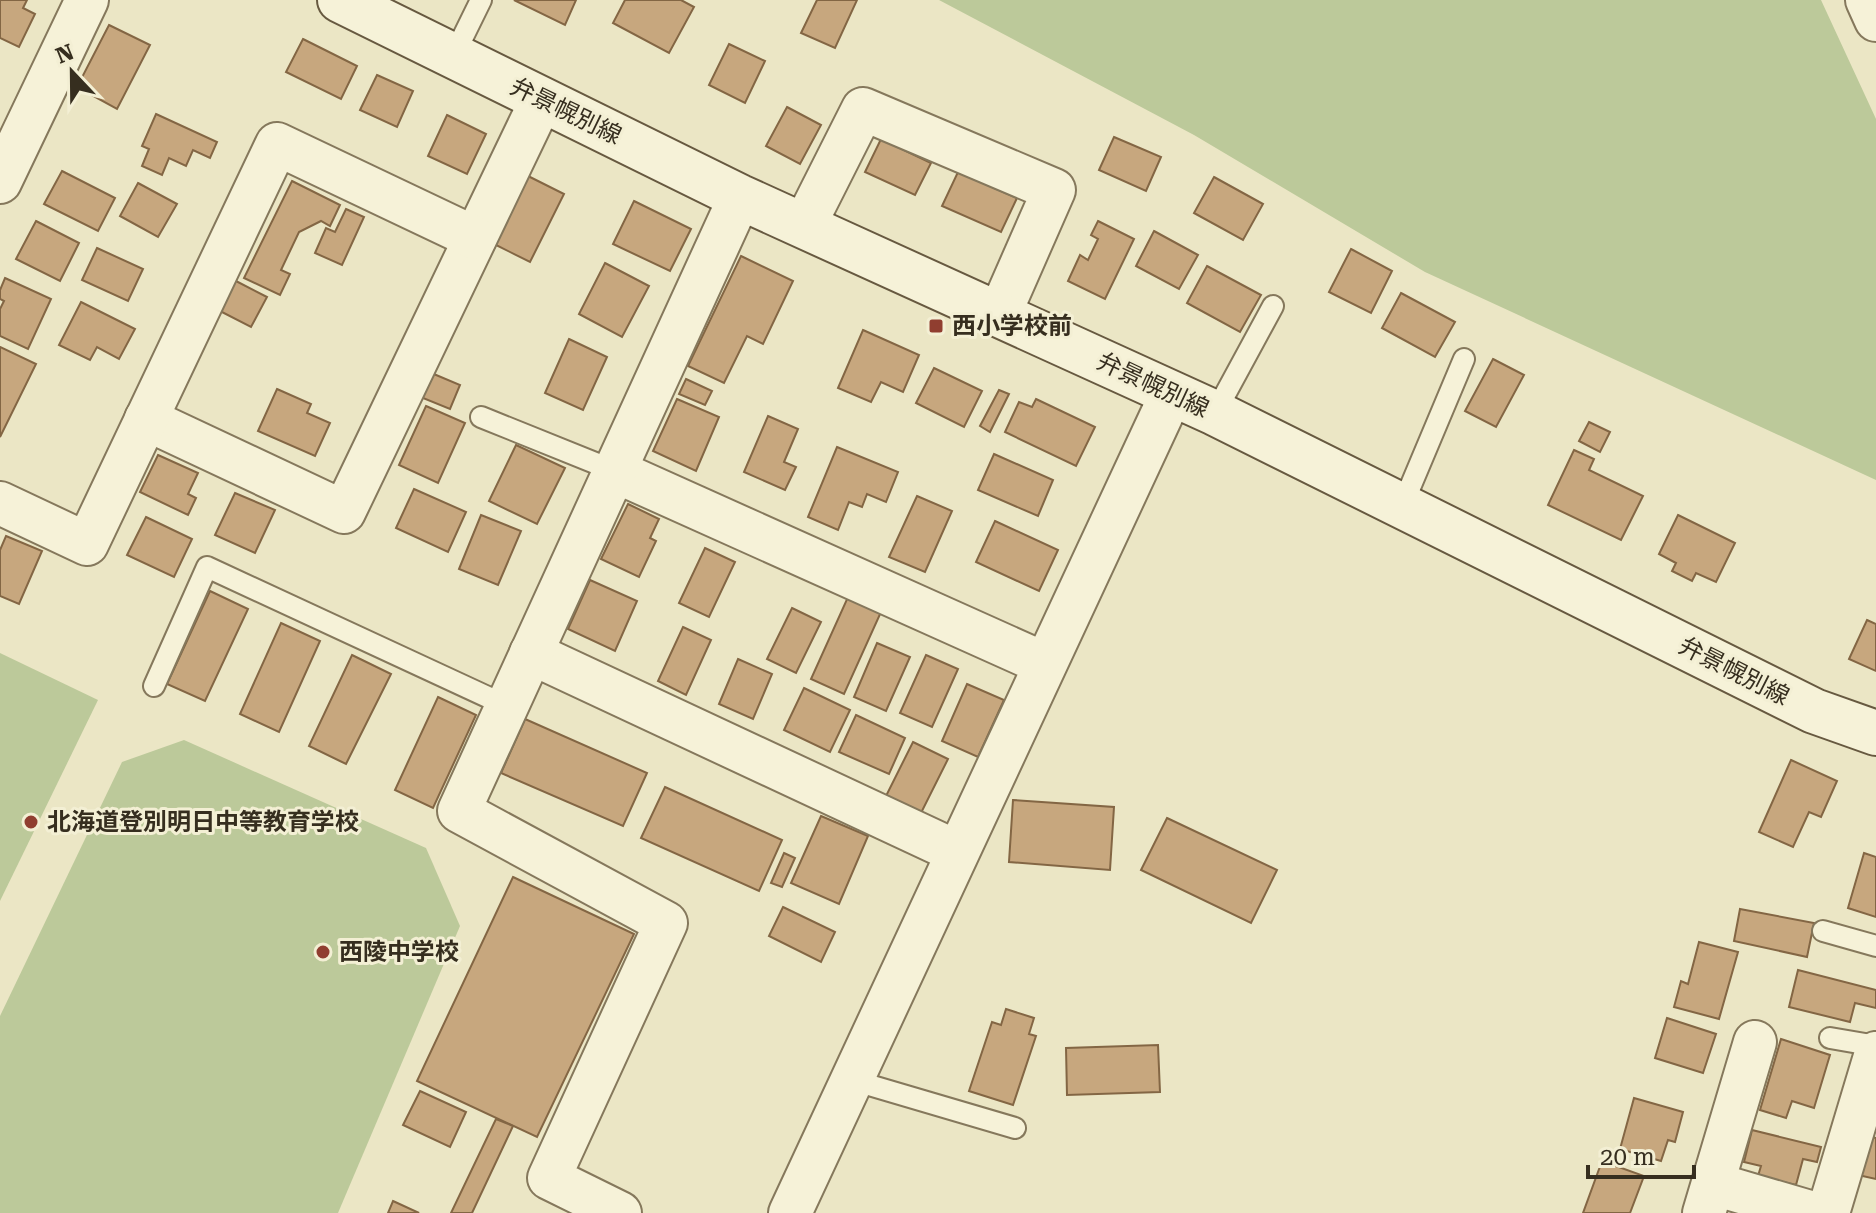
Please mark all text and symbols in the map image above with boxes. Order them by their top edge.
north arrow [32,32,112,112]
text: N [52,39,77,69]
street label: 弁景幌別線 [506,72,626,150]
place label: 西小学校前 [952,312,1072,340]
marker: 西小学校前 [927,317,945,335]
street label: 弁景幌別線 [1093,347,1213,423]
street label: 弁景幌別線 [1674,631,1794,711]
place label: 北海道登別明日中等教育学校 [47,808,359,836]
marker: 北海道登別明日中等教育学校 [22,813,40,831]
place label: 西陵中学校 [339,938,459,966]
marker: 西陵中学校 [314,943,332,961]
scale bar [1588,1129,1694,1179]
text: 20 m [1600,1143,1655,1171]

